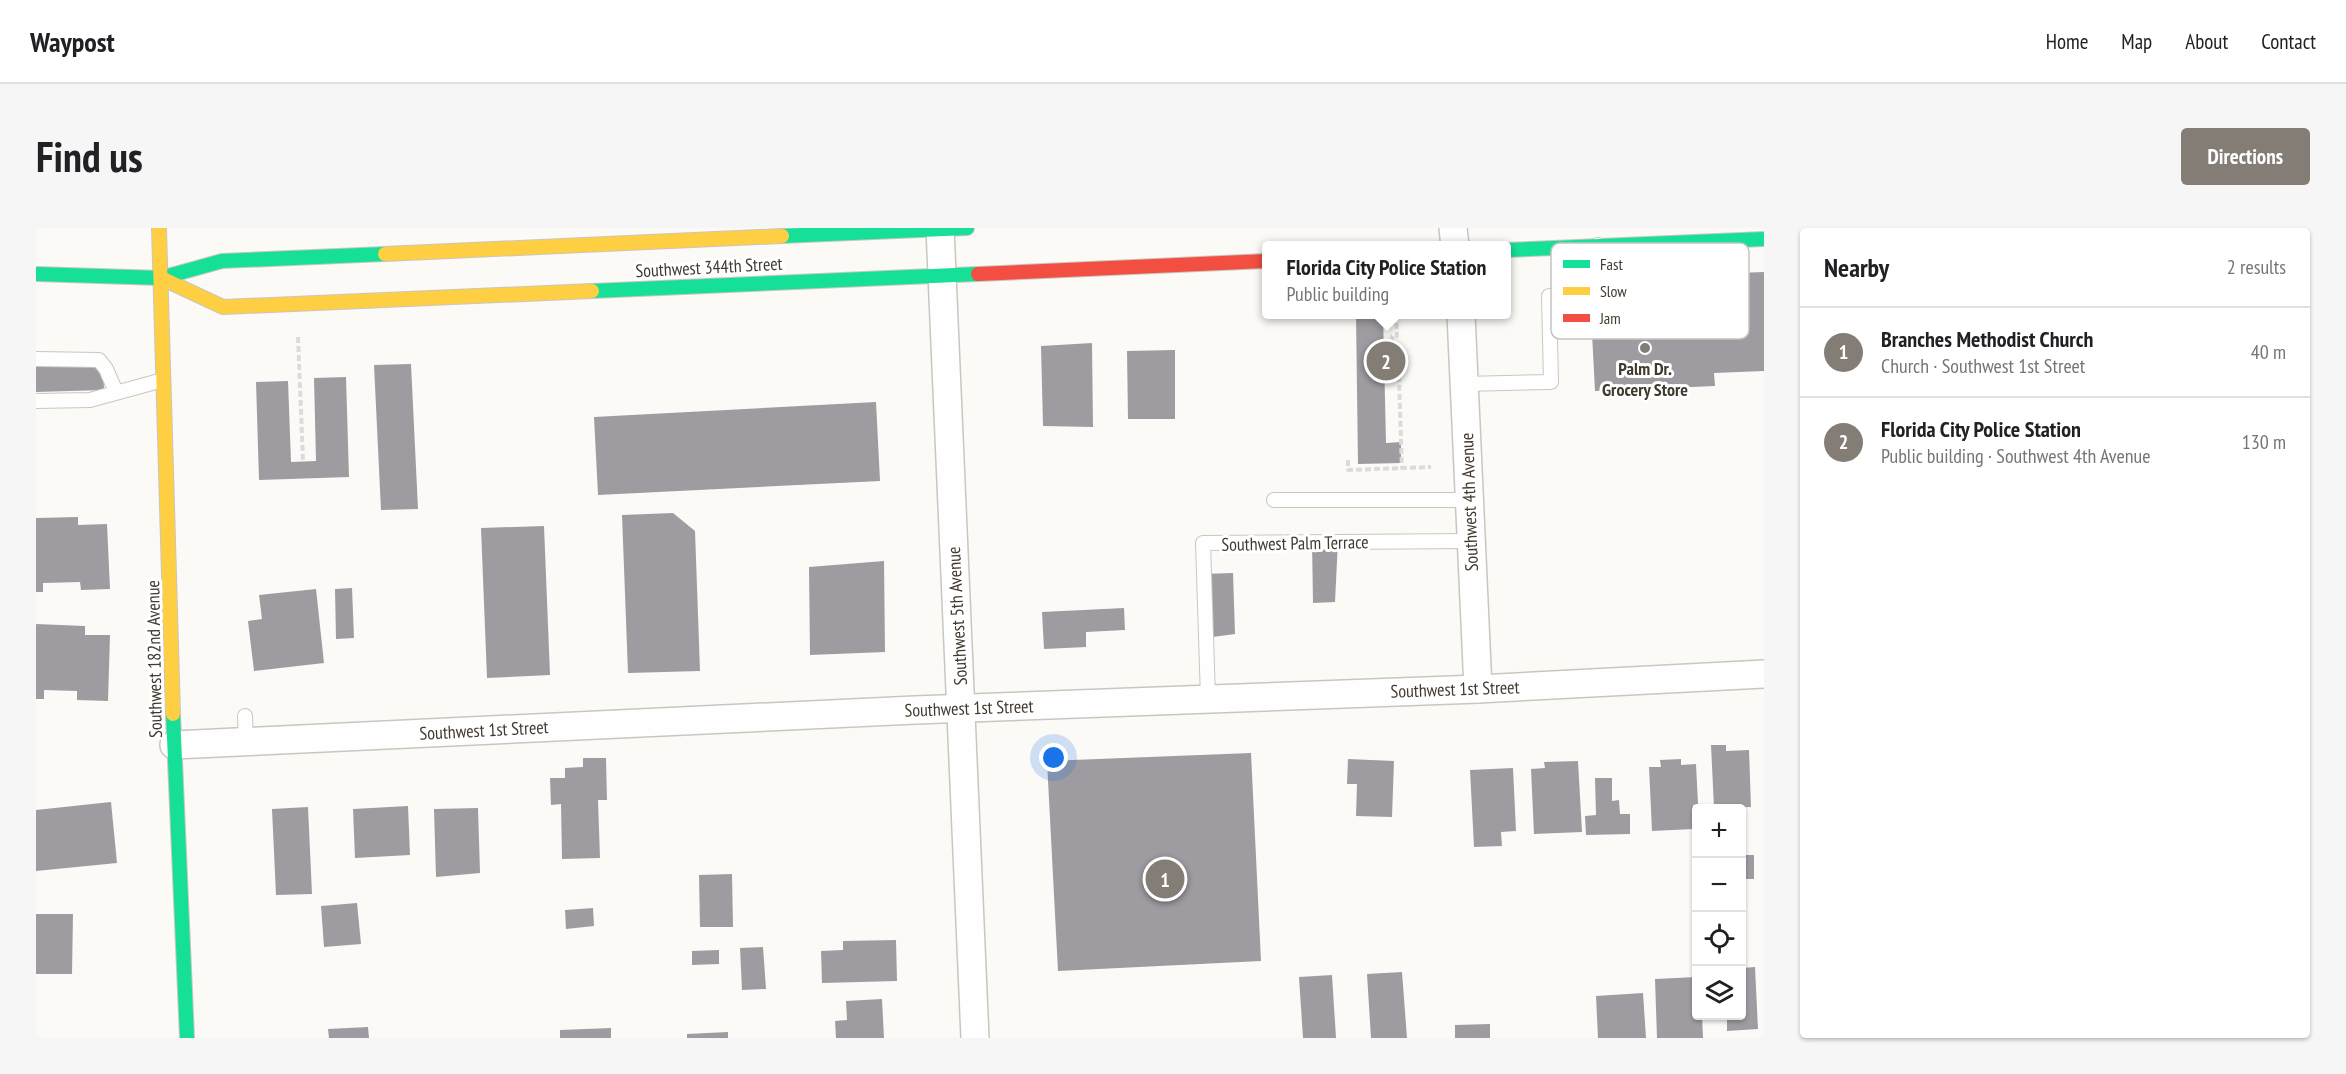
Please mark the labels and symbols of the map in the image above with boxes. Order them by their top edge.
legend [1551,243,1749,339]
street label: Southwest 344th Street [635,252,783,282]
text: Fast [1600,254,1623,274]
text: Slow [1600,281,1627,301]
text: Jam [1599,308,1621,328]
pin: 2 [1366,338,1406,384]
marker: Palm Dr. Grocery Store [1638,341,1652,355]
place label: Palm Dr. Grocery Store [1602,357,1688,401]
street label: Southwest 4th Avenue [1455,432,1483,572]
street label: Southwest Palm Terrace [1221,530,1369,556]
street label: Southwest 5th Avenue [942,546,972,686]
street label: Southwest 182nd Avenue [141,580,167,738]
street label: Southwest 1st Street [1390,675,1520,703]
street label: Southwest 1st Street [904,694,1034,722]
street label: Southwest 1st Street [419,715,549,745]
your location [1039,743,1068,772]
pin: 1 [1146,856,1184,902]

